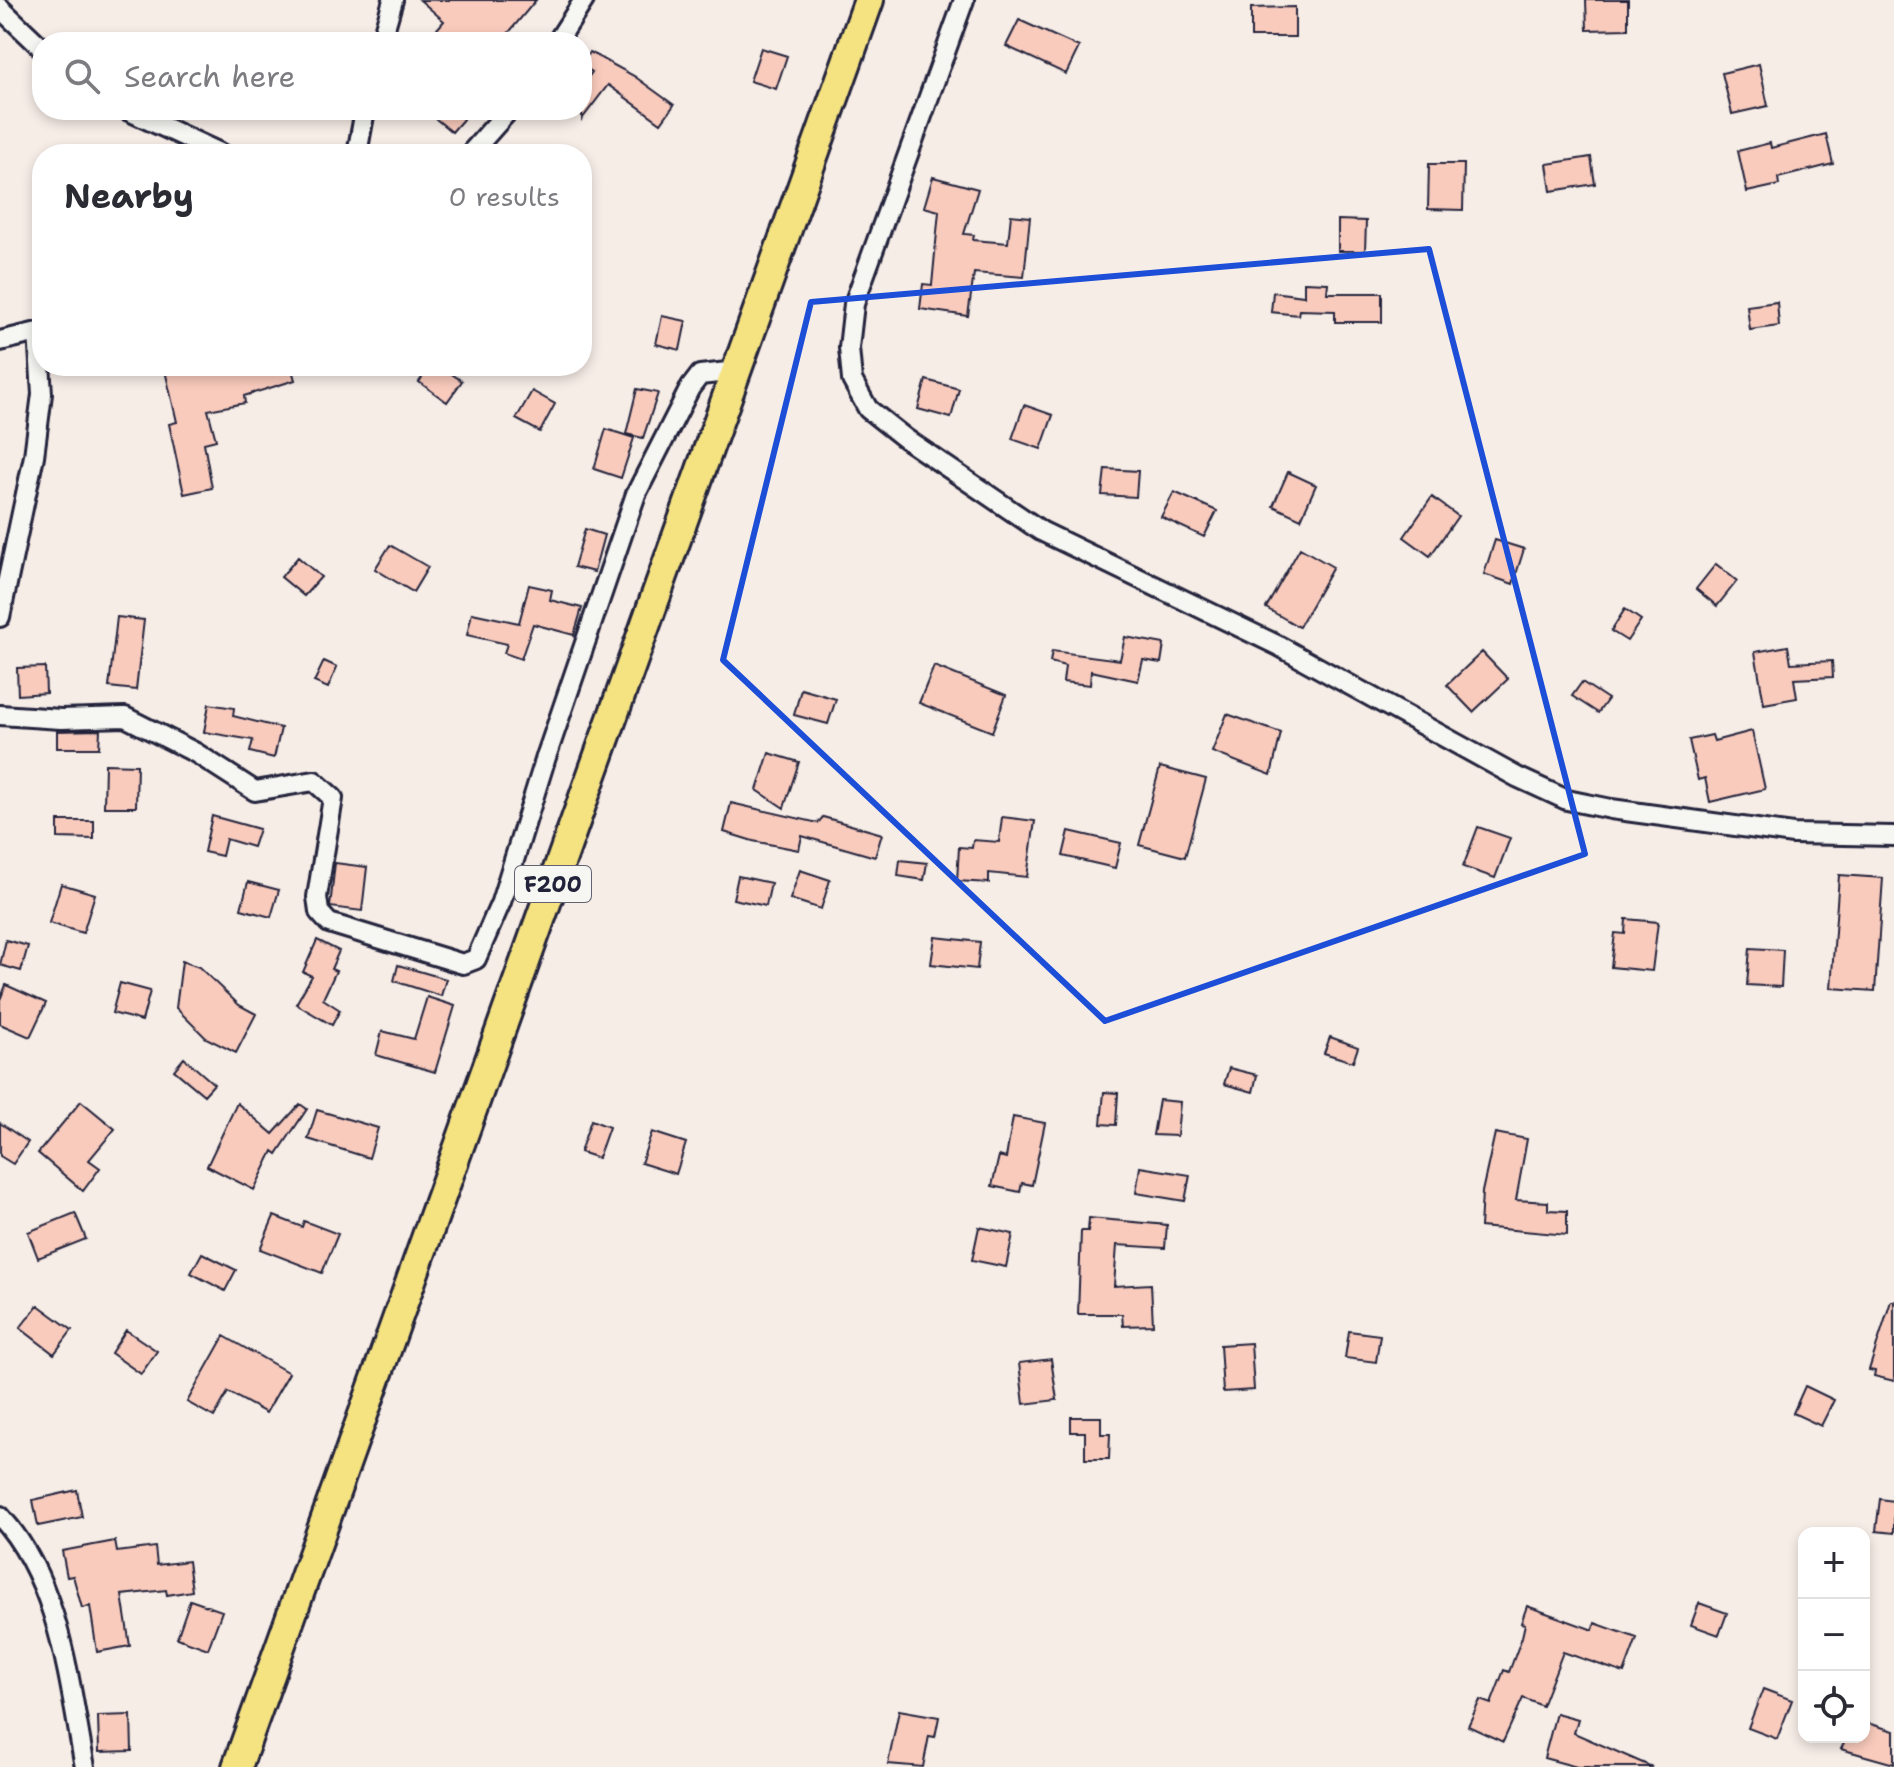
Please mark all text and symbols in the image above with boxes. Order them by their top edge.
search box [32,32,592,120]
icon: search [60,54,104,98]
text: Search here [124,56,295,97]
text: Nearby [64,173,194,219]
text: 0 results [448,179,560,214]
road number: F200 [515,866,591,902]
map controls [1798,1527,1870,1743]
button: + [1798,1527,1870,1599]
button: − [1798,1599,1870,1671]
button: locate [1798,1671,1870,1743]

